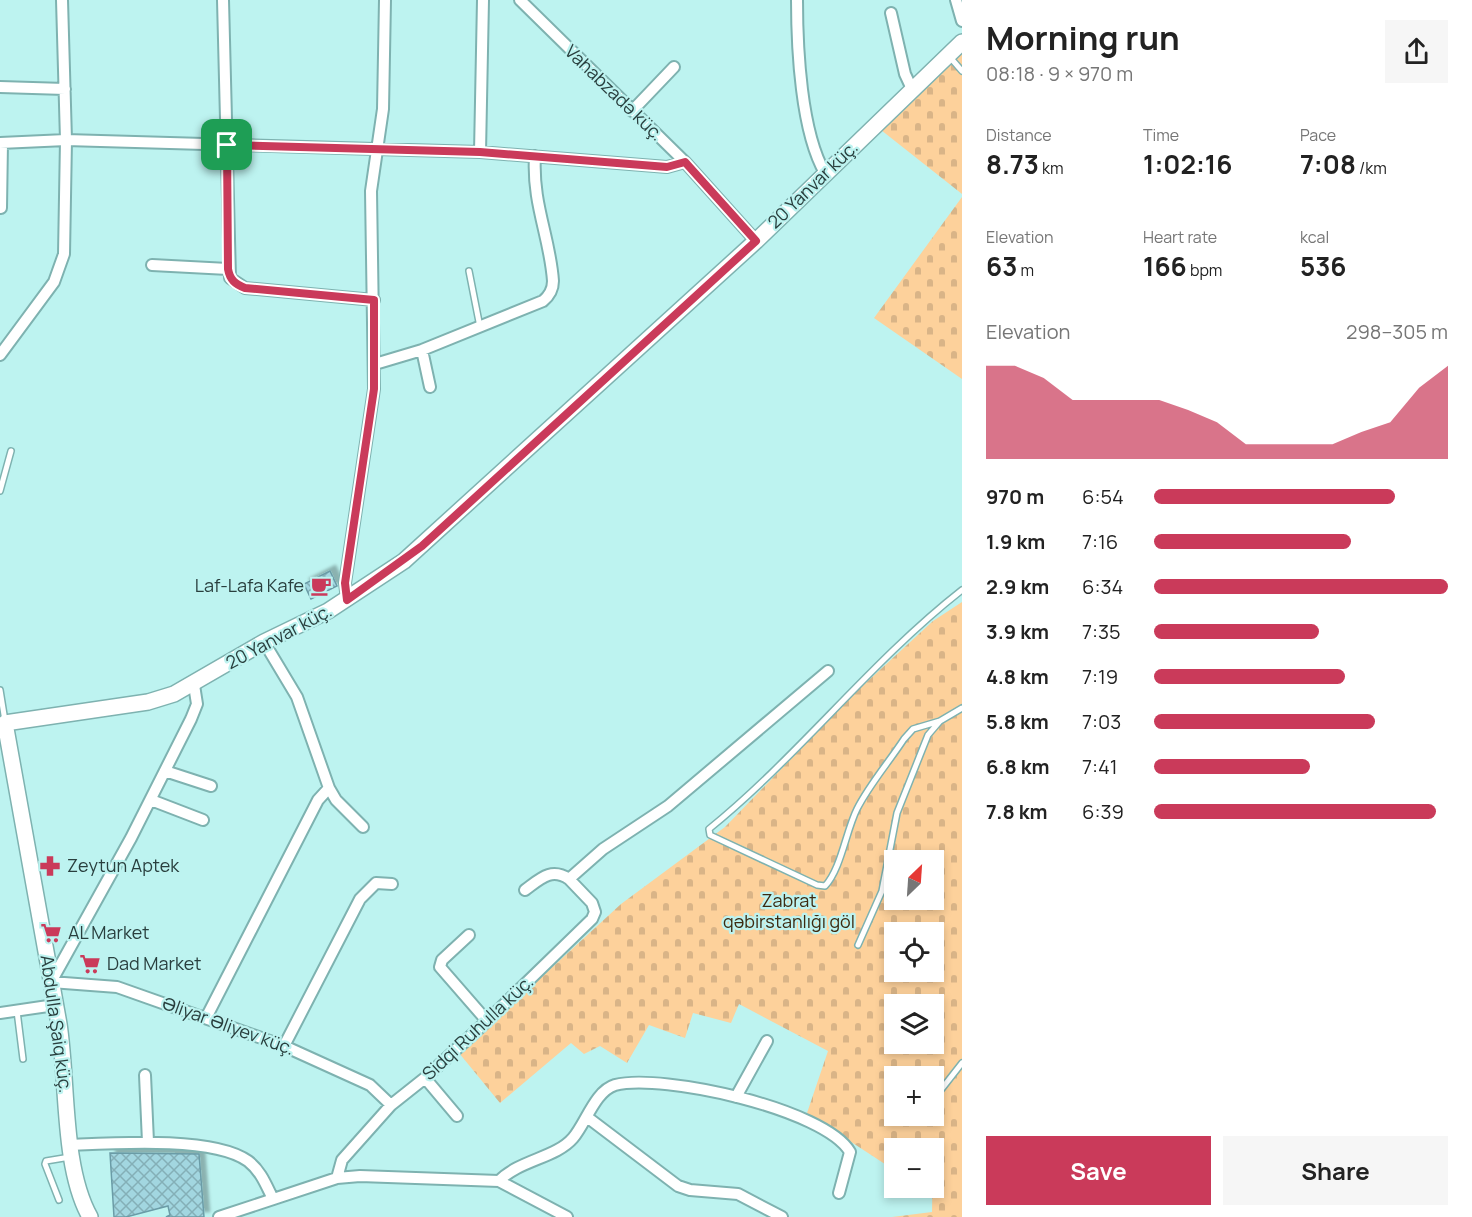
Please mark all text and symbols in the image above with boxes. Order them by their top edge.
text: Morning run [986,15,1180,60]
button: share [1385,20,1448,83]
street label: Vahabzadə küç. [560,39,669,146]
text: 08:18 · 9 × 970 m [986,60,1133,87]
pin [201,119,252,170]
text: Distance [986,124,1052,146]
text: Time [1143,124,1179,146]
text: Pace [1300,124,1336,146]
icon: arrive [210,128,243,161]
street label: 20 Yanvar küç. [762,135,863,233]
text: 8.73 [986,146,1039,182]
text: 1:02:16 [1143,146,1232,182]
text: 7:08 [1300,146,1356,182]
text: km [1039,157,1064,179]
text: /km [1356,157,1387,179]
text: Elevation [986,226,1054,248]
text: Heart rate [1143,226,1217,248]
text: kcal [1300,226,1329,248]
text: 63 [986,248,1017,284]
text: 166 [1143,248,1187,284]
text: 536 [1300,248,1347,284]
text: m [1017,259,1034,281]
text: bpm [1187,259,1222,281]
text: Elevation [986,318,1070,345]
text: 298–305 m [1346,318,1448,345]
text: 970 m [986,483,1044,510]
text: 6:54 [1082,483,1124,510]
text: 1.9 km [986,528,1045,555]
text: 7:16 [1082,528,1118,555]
place label: Laf-Lafa Kafe [195,573,304,597]
text: 2.9 km [986,573,1049,600]
text: 6:34 [1082,573,1123,600]
cafe icon: Laf-Lafa Kafe [309,574,333,598]
street label: 20 Yanvar küç. [221,598,336,674]
text: 3.9 km [986,618,1049,645]
text: 7:35 [1082,618,1121,645]
text: 4.8 km [986,663,1049,690]
text: 7:19 [1082,663,1118,690]
text: 5.8 km [986,708,1049,735]
text: 7:03 [1082,708,1121,735]
text: 6.8 km [986,753,1050,780]
text: 7:41 [1082,753,1118,780]
text: 7.8 km [986,798,1047,825]
text: 6:39 [1082,798,1124,825]
north arrow [884,850,944,910]
map controls [884,850,944,1198]
place label: Zeytun Aptek [67,853,180,877]
pharmacy icon: Zeytun Aptek [38,854,62,878]
park label: Zabrat qəbirstanlığı göl [723,888,855,933]
place label: AL Market [68,920,149,944]
supermarket icon: AL Market [39,921,63,945]
button: locate [884,922,944,982]
place label: Dad Market [107,951,201,975]
supermarket icon: Dad Market [78,952,102,976]
street label: Abdulla Şaiq küç. [35,953,79,1094]
street label: Sidqi Ruhulla küç. [417,970,538,1085]
street label: Əliyar Əliyev küç. [159,990,298,1060]
button: layers [884,994,944,1054]
button: + [884,1066,944,1126]
button: Save [986,1136,1211,1205]
button: Share [1223,1136,1448,1205]
button: − [884,1138,944,1198]

